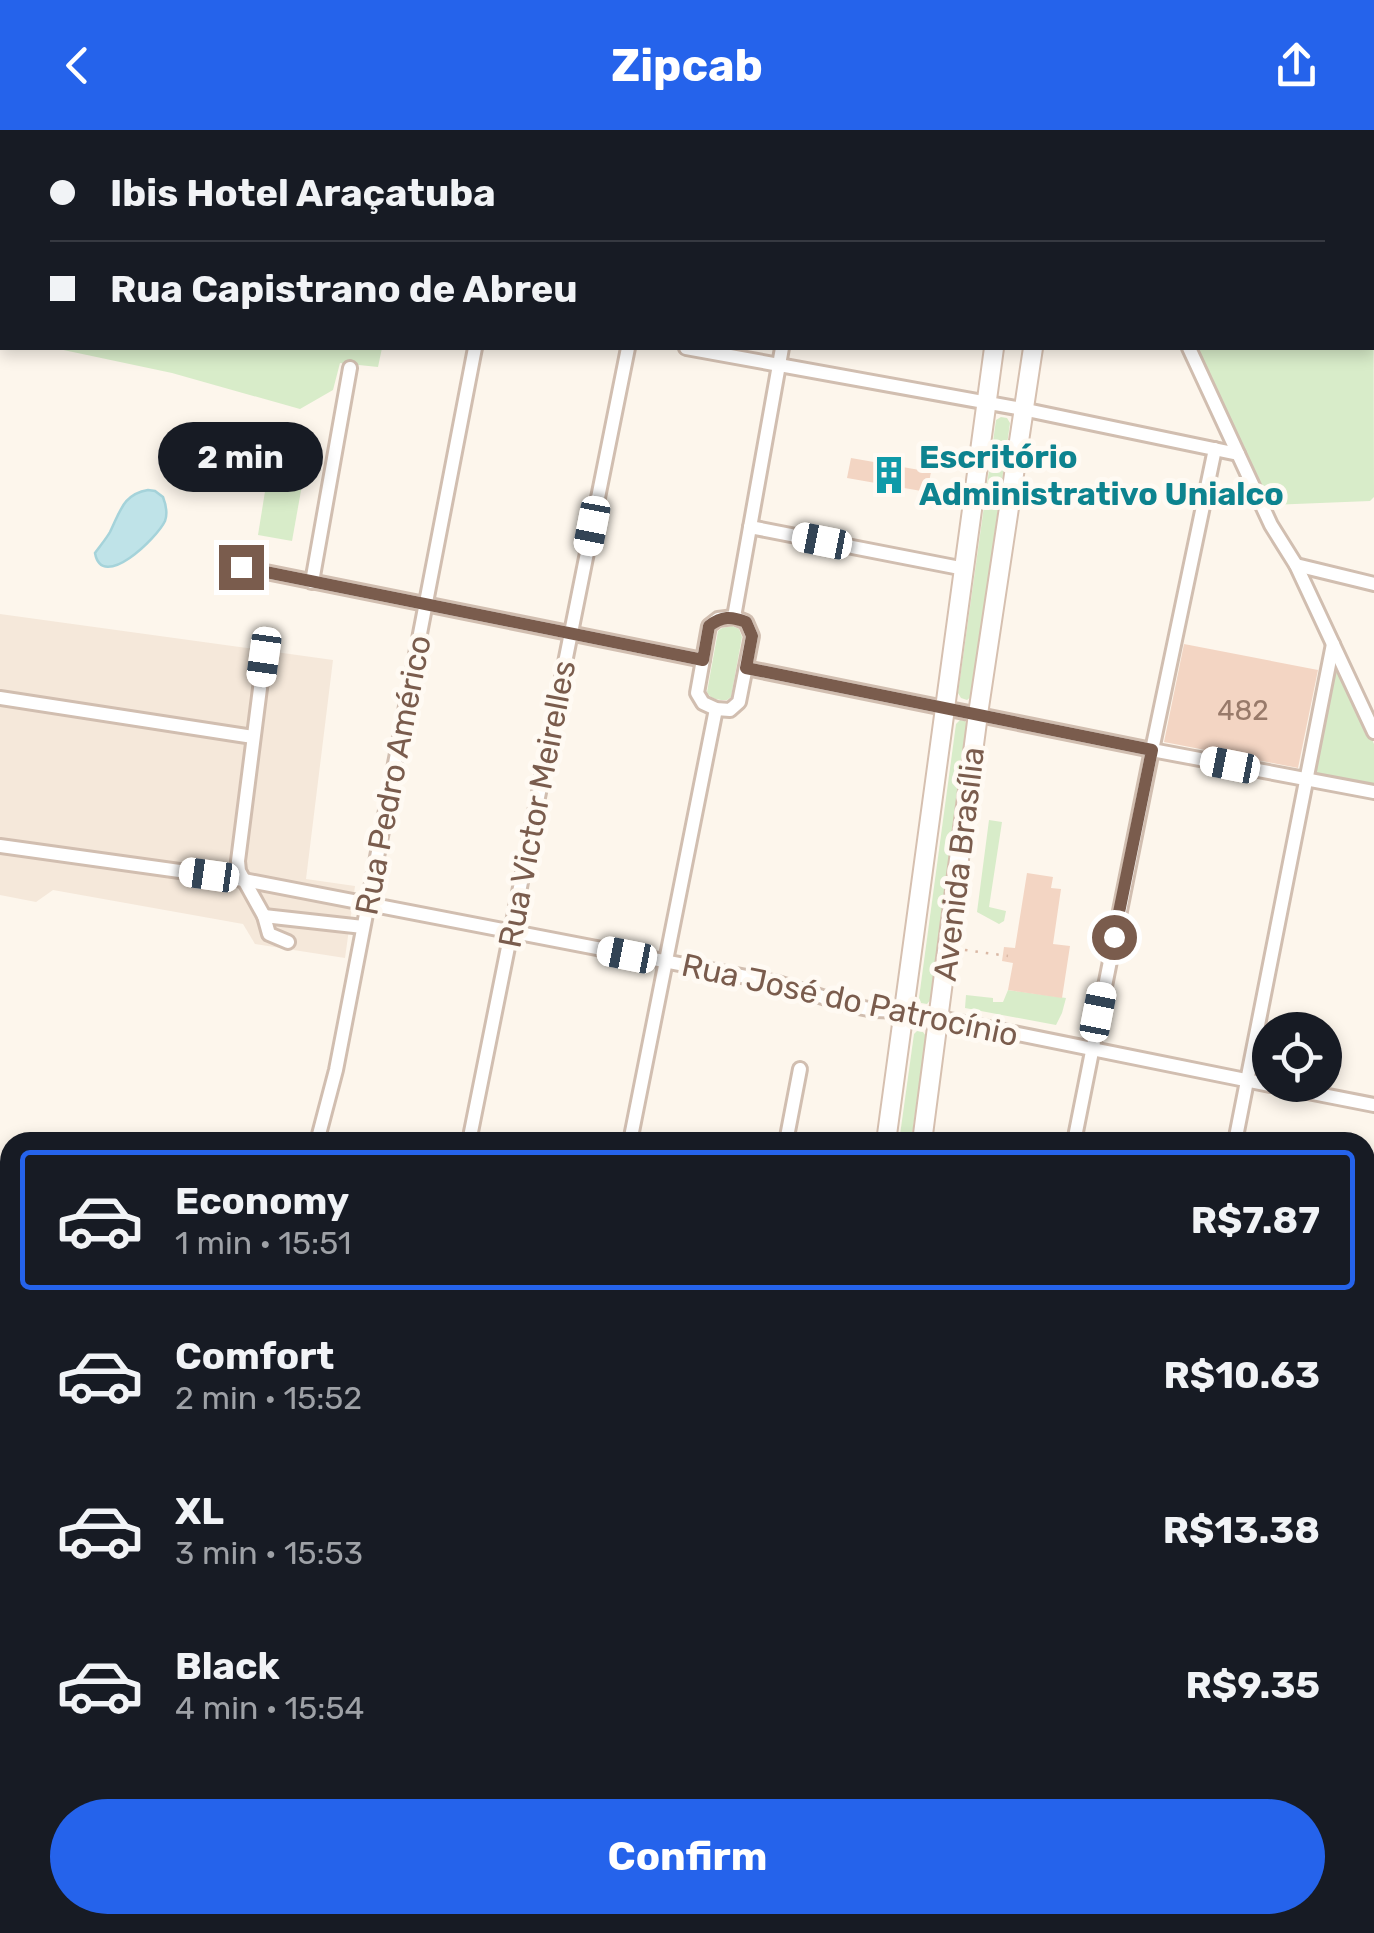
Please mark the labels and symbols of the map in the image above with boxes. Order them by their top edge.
callout: 2 min [158,422,324,492]
place label: Escritório Administrativo Unialco [919,438,1284,513]
building icon: Escritório Administrativo Unialco [868,454,910,496]
car [572,494,612,558]
car [790,521,854,561]
route end [219,545,264,590]
car [245,625,283,689]
street label: Rua Pedro Américo [347,632,439,918]
street label: Rua Victor Meirelles [490,657,584,951]
house number: 482 [1217,694,1269,727]
street label: Avenida Brasília [926,745,992,983]
car [1198,745,1262,785]
car [177,856,241,894]
route start [1092,915,1137,960]
car [595,935,659,975]
street label: Rua José do Patrocínio [678,946,1022,1054]
car [1078,980,1118,1044]

